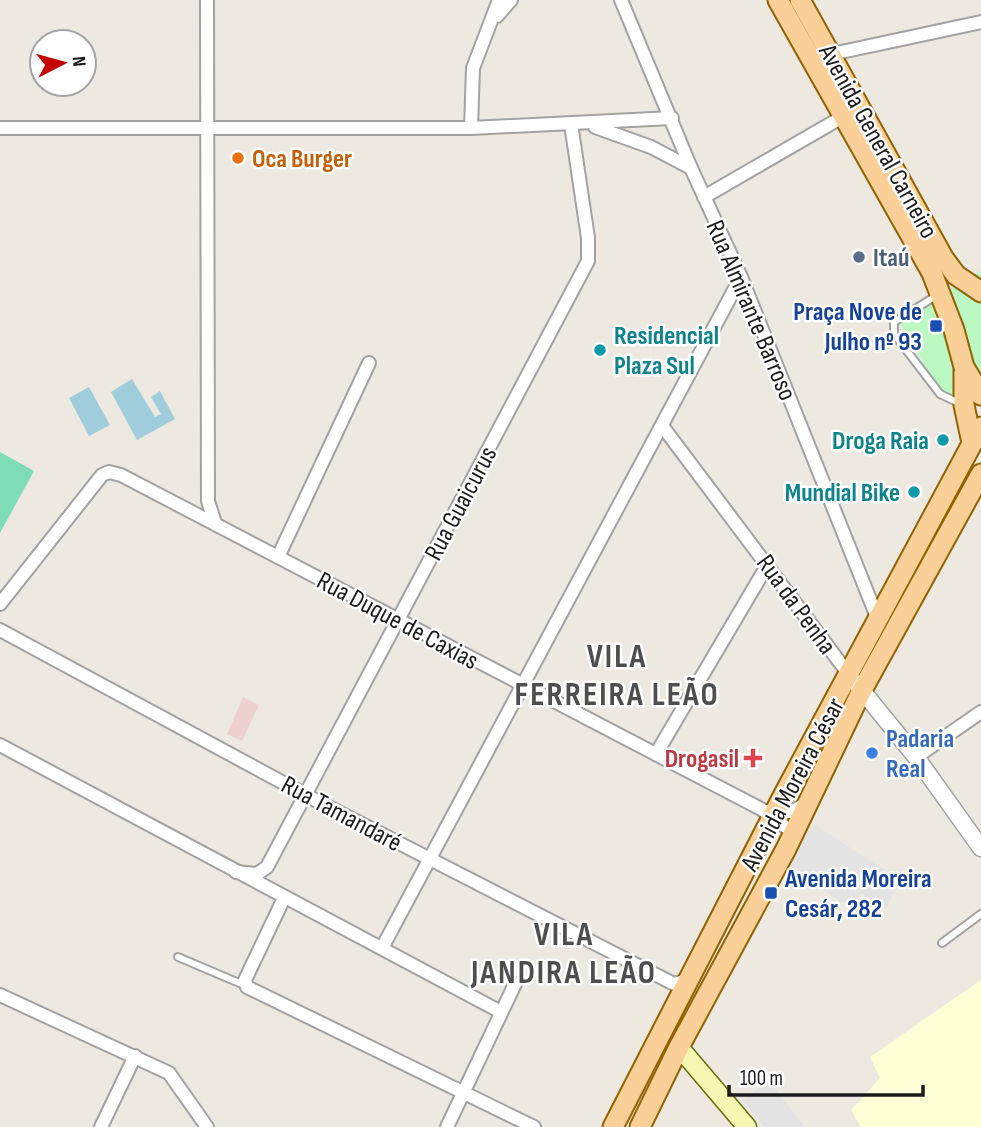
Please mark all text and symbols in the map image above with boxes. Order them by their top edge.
north arrow [28,28,98,98]
street label: Avenida General Carneiro [811,38,944,244]
text: N [66,55,90,68]
place label: Oca Burger [252,144,352,175]
marker: Oca Burger [230,150,246,166]
street label: Rua Almirante Barroso [699,216,803,405]
place label: Itaú [873,243,909,274]
marker: Itaú [851,249,867,265]
place label: Praça Nove de Julho nº 93 [793,297,922,358]
marker: Praça Nove de Julho nº 93 [928,318,944,334]
place label: Residencial Plaza Sul [614,321,719,382]
marker: Residencial Plaza Sul [592,342,608,358]
place label: Droga Raia [832,426,929,457]
marker: Droga Raia [935,432,951,448]
street label: Rua Guaicurus [418,441,504,566]
place label: Mundial Bike [785,478,900,509]
marker: Mundial Bike [906,484,922,500]
street label: Rua da Penha [749,549,842,661]
street label: Rua Duque de Caxias [311,566,483,677]
district label: VILA FERREIRA LEÃO [514,637,720,715]
street label: Avenida Moreira César [734,692,852,877]
place label: Padaria Real [886,724,954,785]
place label: Drogasil [665,744,739,775]
marker: Padaria Real [864,745,880,761]
marker: Drogasil [745,750,761,766]
street label: Rua Tamandaré [276,770,407,859]
place label: Avenida Moreira Cesár, 282 [784,864,932,925]
marker: Avenida Moreira Cesár, 282 [763,885,779,901]
district label: VILA JANDIRA LEÃO [470,915,657,993]
scale bar [729,1054,923,1098]
text: 100 m [740,1066,783,1091]

